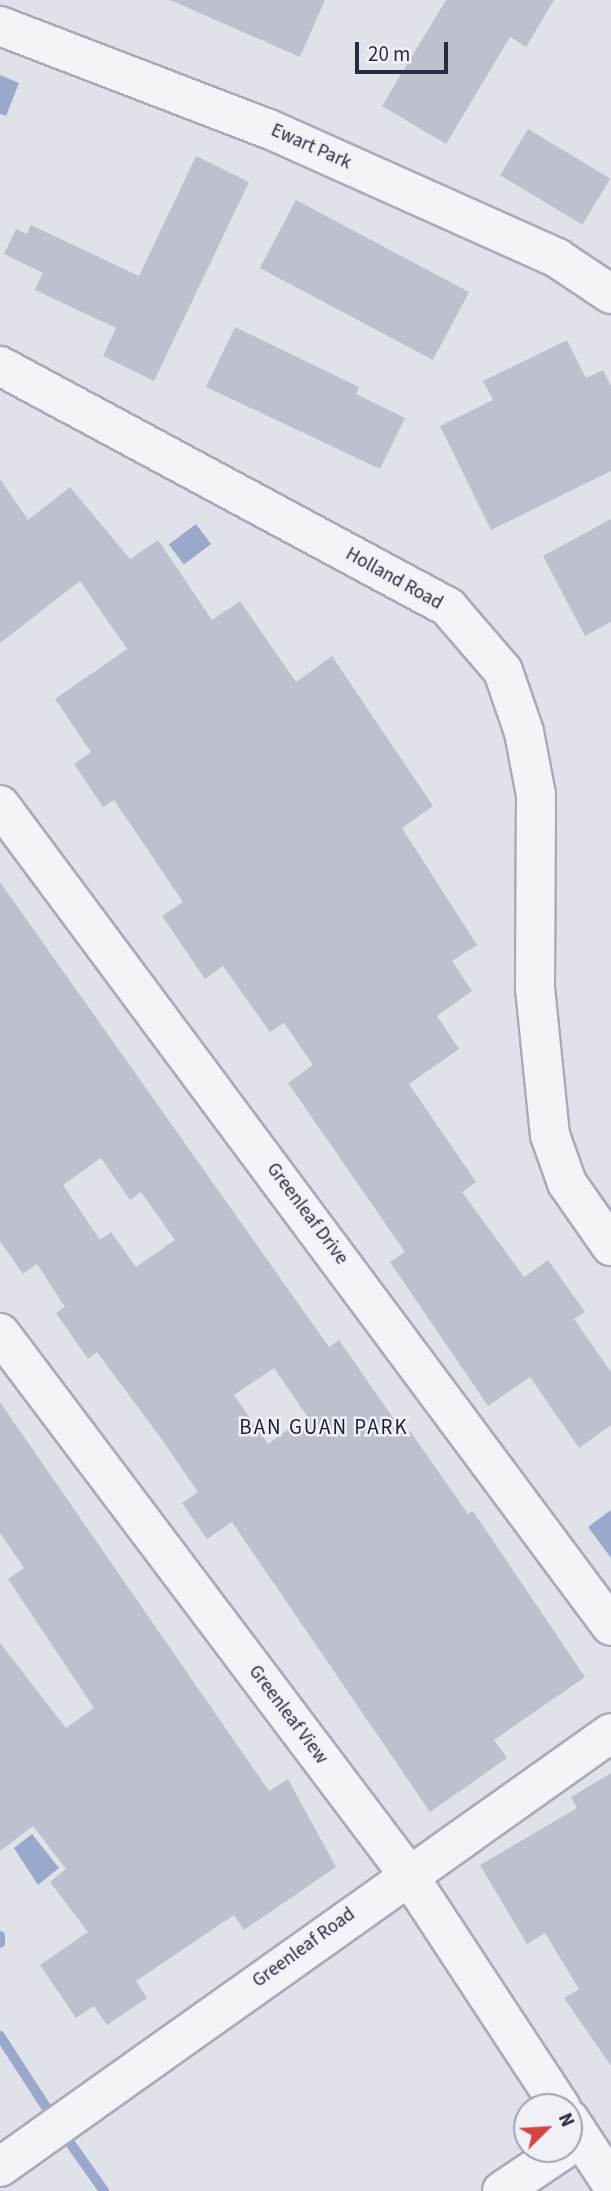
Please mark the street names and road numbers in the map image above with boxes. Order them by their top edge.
street label: Ewart Park [267,119,355,175]
street label: Holland Road [341,543,447,615]
street label: Greenleaf Drive [261,1159,353,1269]
street label: Greenleaf View [243,1661,333,1769]
street label: Greenleaf Road [248,1903,360,1993]

